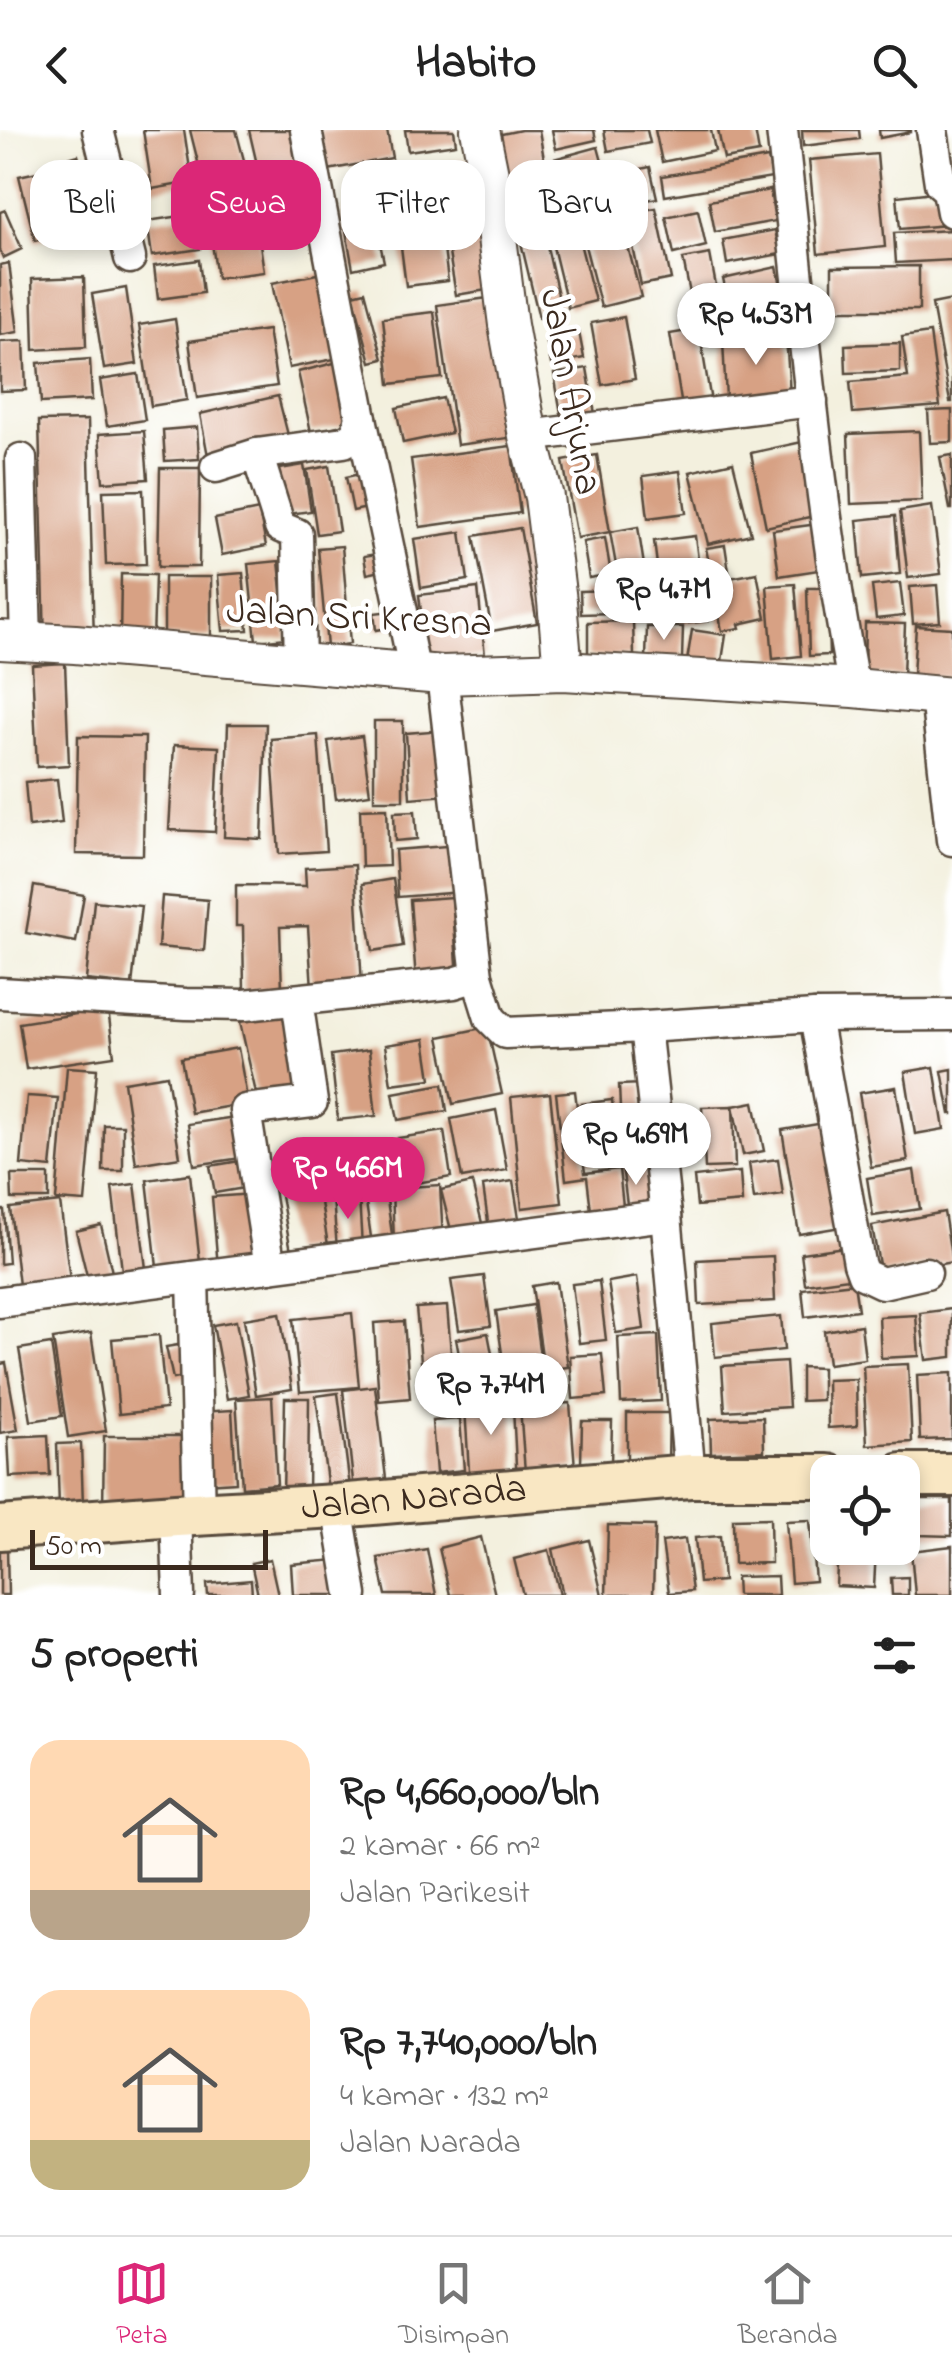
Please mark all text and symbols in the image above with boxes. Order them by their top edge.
text: Habito [416,32,536,98]
icon: back [30,38,85,93]
icon: search [867,38,922,93]
chip: Beli [30,160,151,250]
chip: Sewa [171,160,321,250]
chip: Filter [341,160,485,250]
chip: Baru [505,160,648,250]
pin: Rp 4.53M [653,283,859,368]
street label: Jalan Arjuna [522,284,616,500]
text: Rp 4.53M [699,292,813,339]
pin: Rp 4.7M [572,558,756,643]
text: Rp 4.7M [616,567,712,614]
street label: Jalan Sri Kresna [225,583,493,655]
pin: Rp 4.69M [533,1103,739,1188]
text: Rp 4.69M [583,1112,689,1159]
pin: Rp 4.66M [245,1137,451,1222]
text: Rp 4.66M [293,1146,403,1193]
pin: Rp 7.74M [388,1353,594,1438]
text: Rp 7.74M [437,1362,545,1409]
map controls [810,1455,920,1565]
button: locate [810,1455,920,1565]
street label: Jalan Narada [300,1460,529,1537]
scale bar [30,1525,268,1570]
text: 50 m [45,1527,102,1568]
text: 5 properti [30,1625,199,1686]
icon: filters [867,1628,922,1683]
text: Rp 4,660,000/bln [340,1763,600,1824]
icon: home [110,1780,230,1900]
text: 2 kamar · 66 m² [340,1824,541,1871]
text: Jalan Parikesit [340,1871,530,1918]
text: Rp 7,740,000/bln [340,2013,597,2074]
icon: home [110,2030,230,2150]
text: 4 kamar · 132 m² [340,2074,549,2121]
text: Jalan Narada [340,2121,521,2168]
tab: Peta [114,2256,169,2357]
tab: Disimpan [398,2256,509,2357]
tab: Beranda [738,2256,838,2357]

